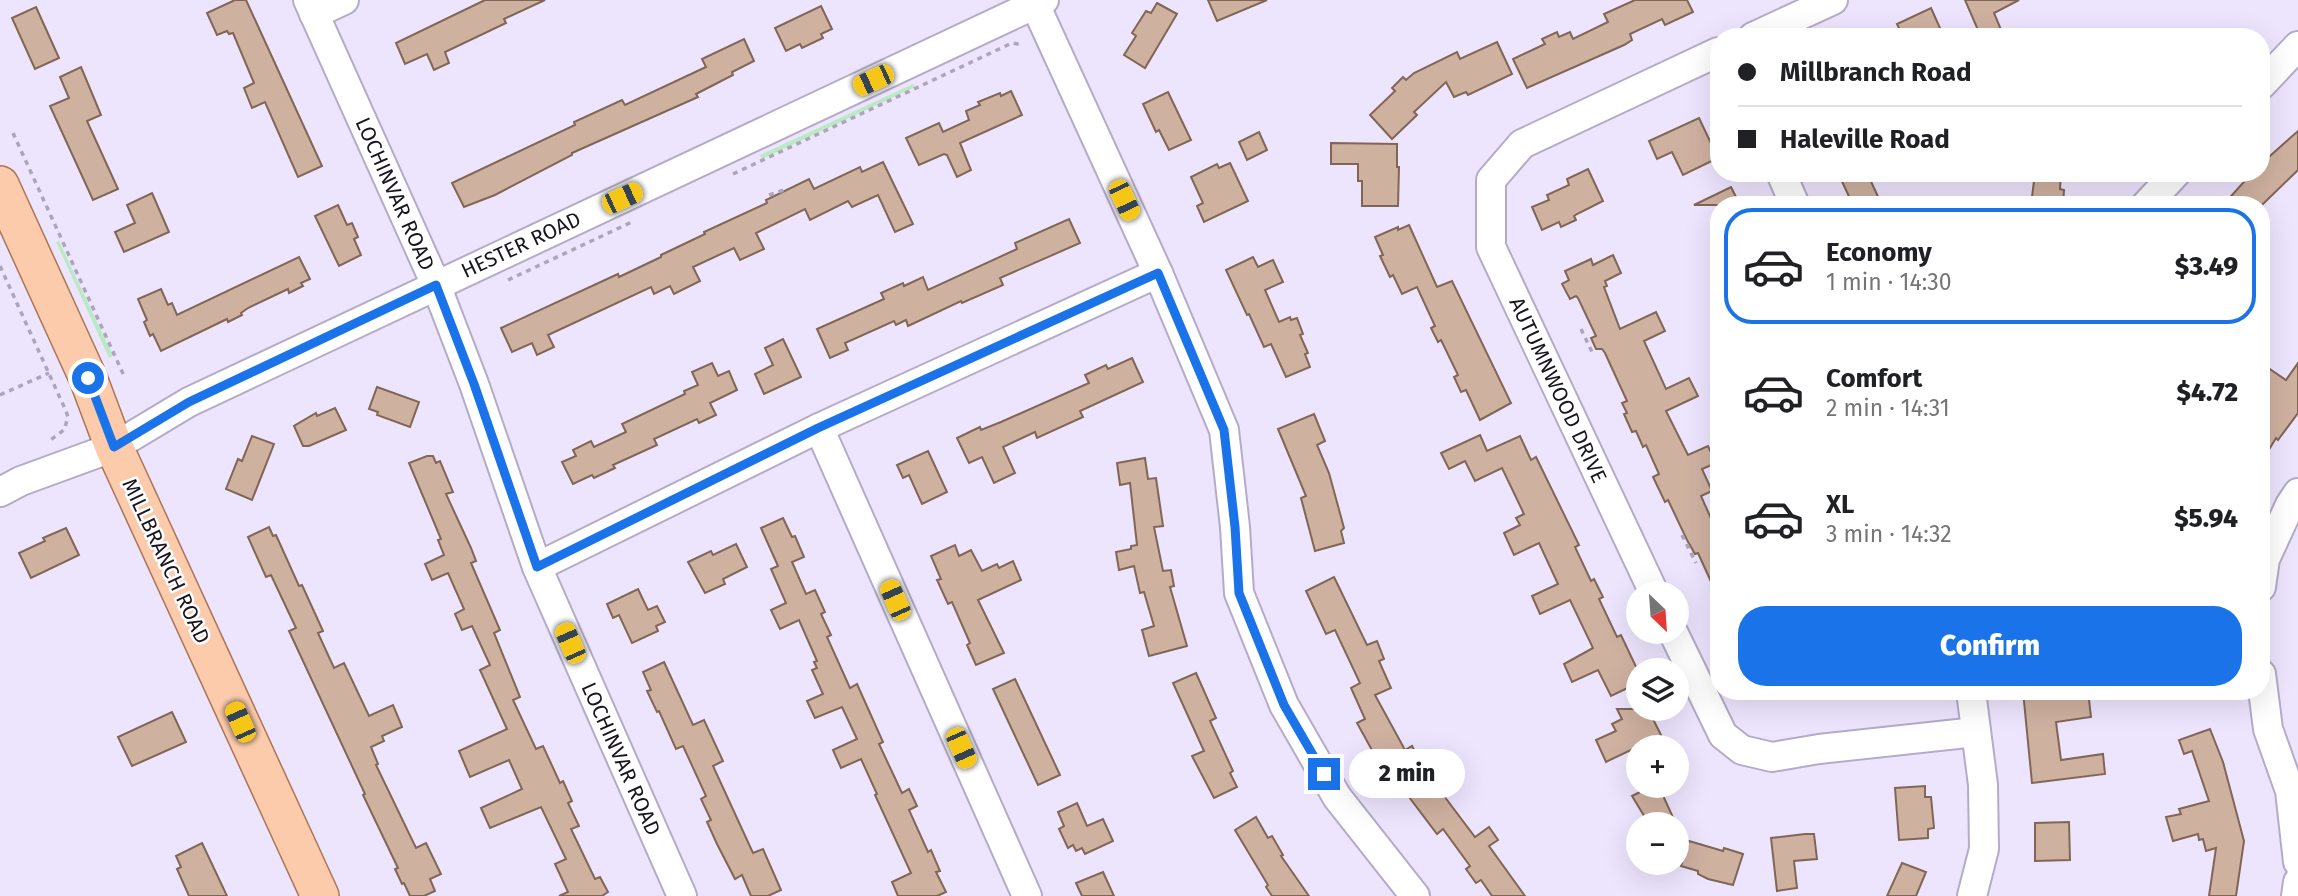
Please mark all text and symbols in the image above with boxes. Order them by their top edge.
text: Millbranch Road [1780,57,1972,88]
car [850,62,897,98]
street label: LOCHINVAR ROAD [350,113,440,275]
text: Haleville Road [1780,124,1950,155]
car [1106,177,1143,223]
car [599,180,646,216]
street label: HESTER ROAD [457,206,585,284]
icon: car [1742,235,1805,298]
text: Economy [1826,237,1932,268]
text: $3.49 [2175,251,2238,282]
text: 1 min · 14:30 [1826,268,1952,296]
street label: AUTUMNWOOD DRIVE [1504,293,1612,487]
icon: car [1742,361,1805,424]
route start [72,362,104,394]
text: Comfort [1826,363,1922,394]
text: $4.72 [2177,377,2238,408]
text: 2 min · 14:31 [1826,394,1950,422]
street label: MILLBRANCH ROAD [116,474,216,648]
icon: car [1742,487,1805,550]
text: XL [1826,489,1854,520]
text: $5.94 [2174,503,2238,534]
text: 3 min · 14:32 [1826,520,1952,548]
car [877,577,914,623]
north arrow [1626,581,1689,644]
map controls [1626,581,1689,875]
button: Confirm [1738,606,2242,686]
car [552,620,589,666]
button: layers [1626,658,1689,721]
street label: LOCHINVAR ROAD [576,678,666,840]
car [222,699,259,745]
car [943,725,980,771]
button: + [1626,735,1689,798]
callout: 2 min [1348,750,1464,798]
route end [1308,758,1340,790]
text: 2 min [1379,759,1435,787]
button: − [1626,812,1689,875]

